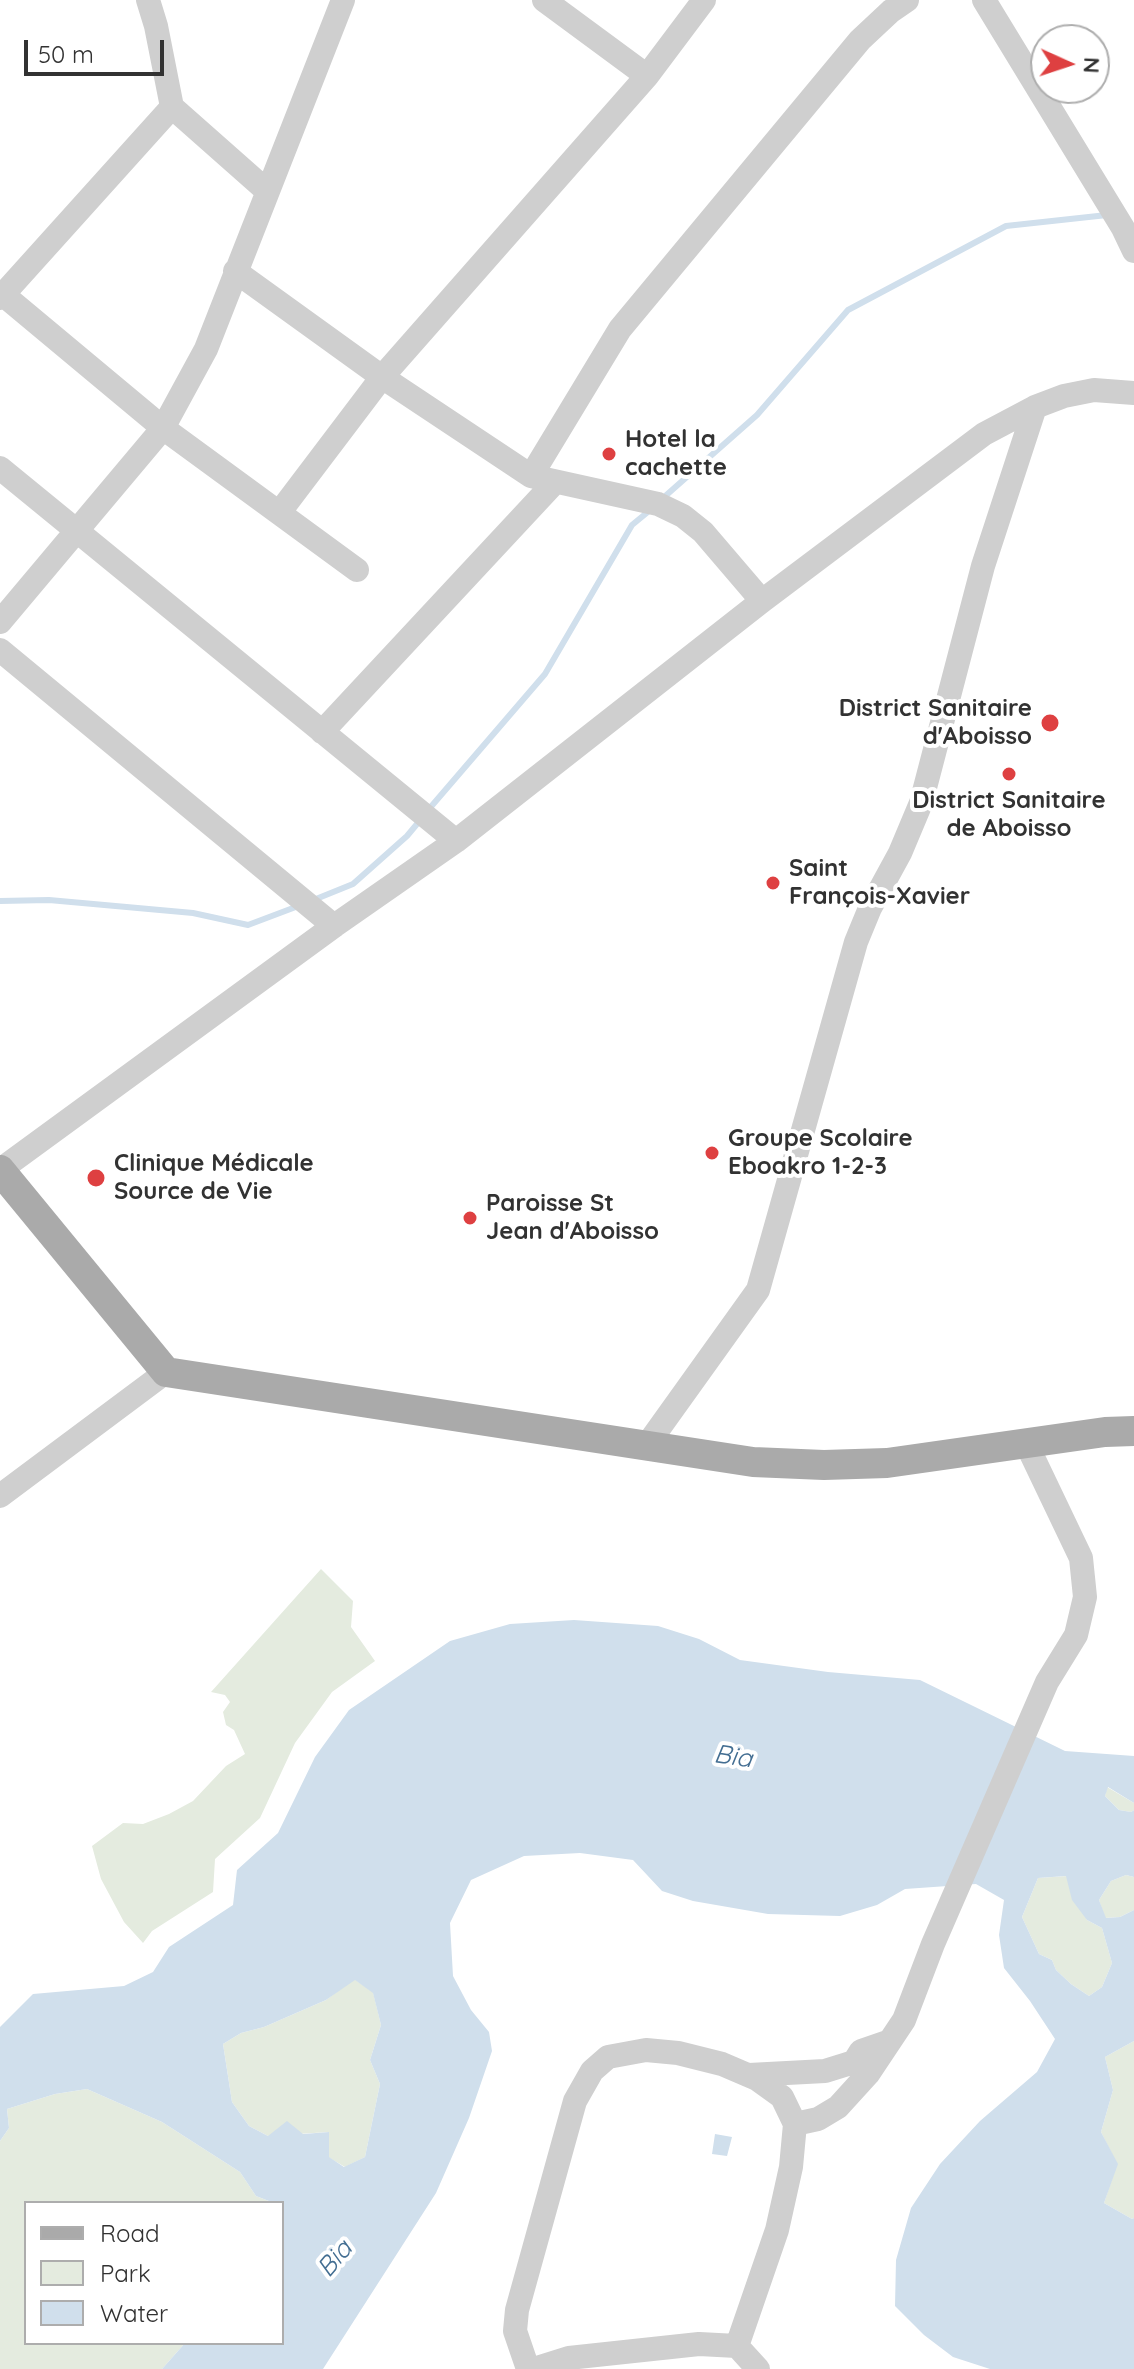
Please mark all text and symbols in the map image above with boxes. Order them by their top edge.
scale bar [28,24,168,74]
north arrow [1030,24,1110,104]
text: 50 m [38,39,94,69]
text: N [1078,56,1106,74]
place label: Hotel la cachette [625,426,727,482]
marker: Hotel la cachette [600,445,618,463]
place label: District Sanitaire d'Aboisso [839,695,1032,751]
marker: District Sanitaire d'Aboisso [1039,712,1061,734]
marker: District Sanitaire de Aboisso [1000,765,1018,783]
place label: District Sanitaire de Aboisso [912,787,1106,843]
place label: Saint François-Xavier [789,855,970,911]
marker: Saint François-Xavier [764,874,782,892]
place label: Groupe Scolaire Eboakro 1-2-3 [728,1125,913,1181]
marker: Groupe Scolaire Eboakro 1-2-3 [703,1144,721,1162]
place label: Clinique Médicale Source de Vie [114,1150,314,1206]
marker: Clinique Médicale Source de Vie [85,1167,107,1189]
place label: Paroisse St Jean d'Aboisso [486,1190,659,1246]
marker: Paroisse St Jean d'Aboisso [461,1209,479,1227]
water label: Bia [712,1739,754,1775]
legend [24,2201,284,2345]
text: Road [100,2218,160,2248]
water label: Bia [311,2234,359,2284]
text: Park [100,2258,151,2288]
text: Water [100,2298,168,2328]

